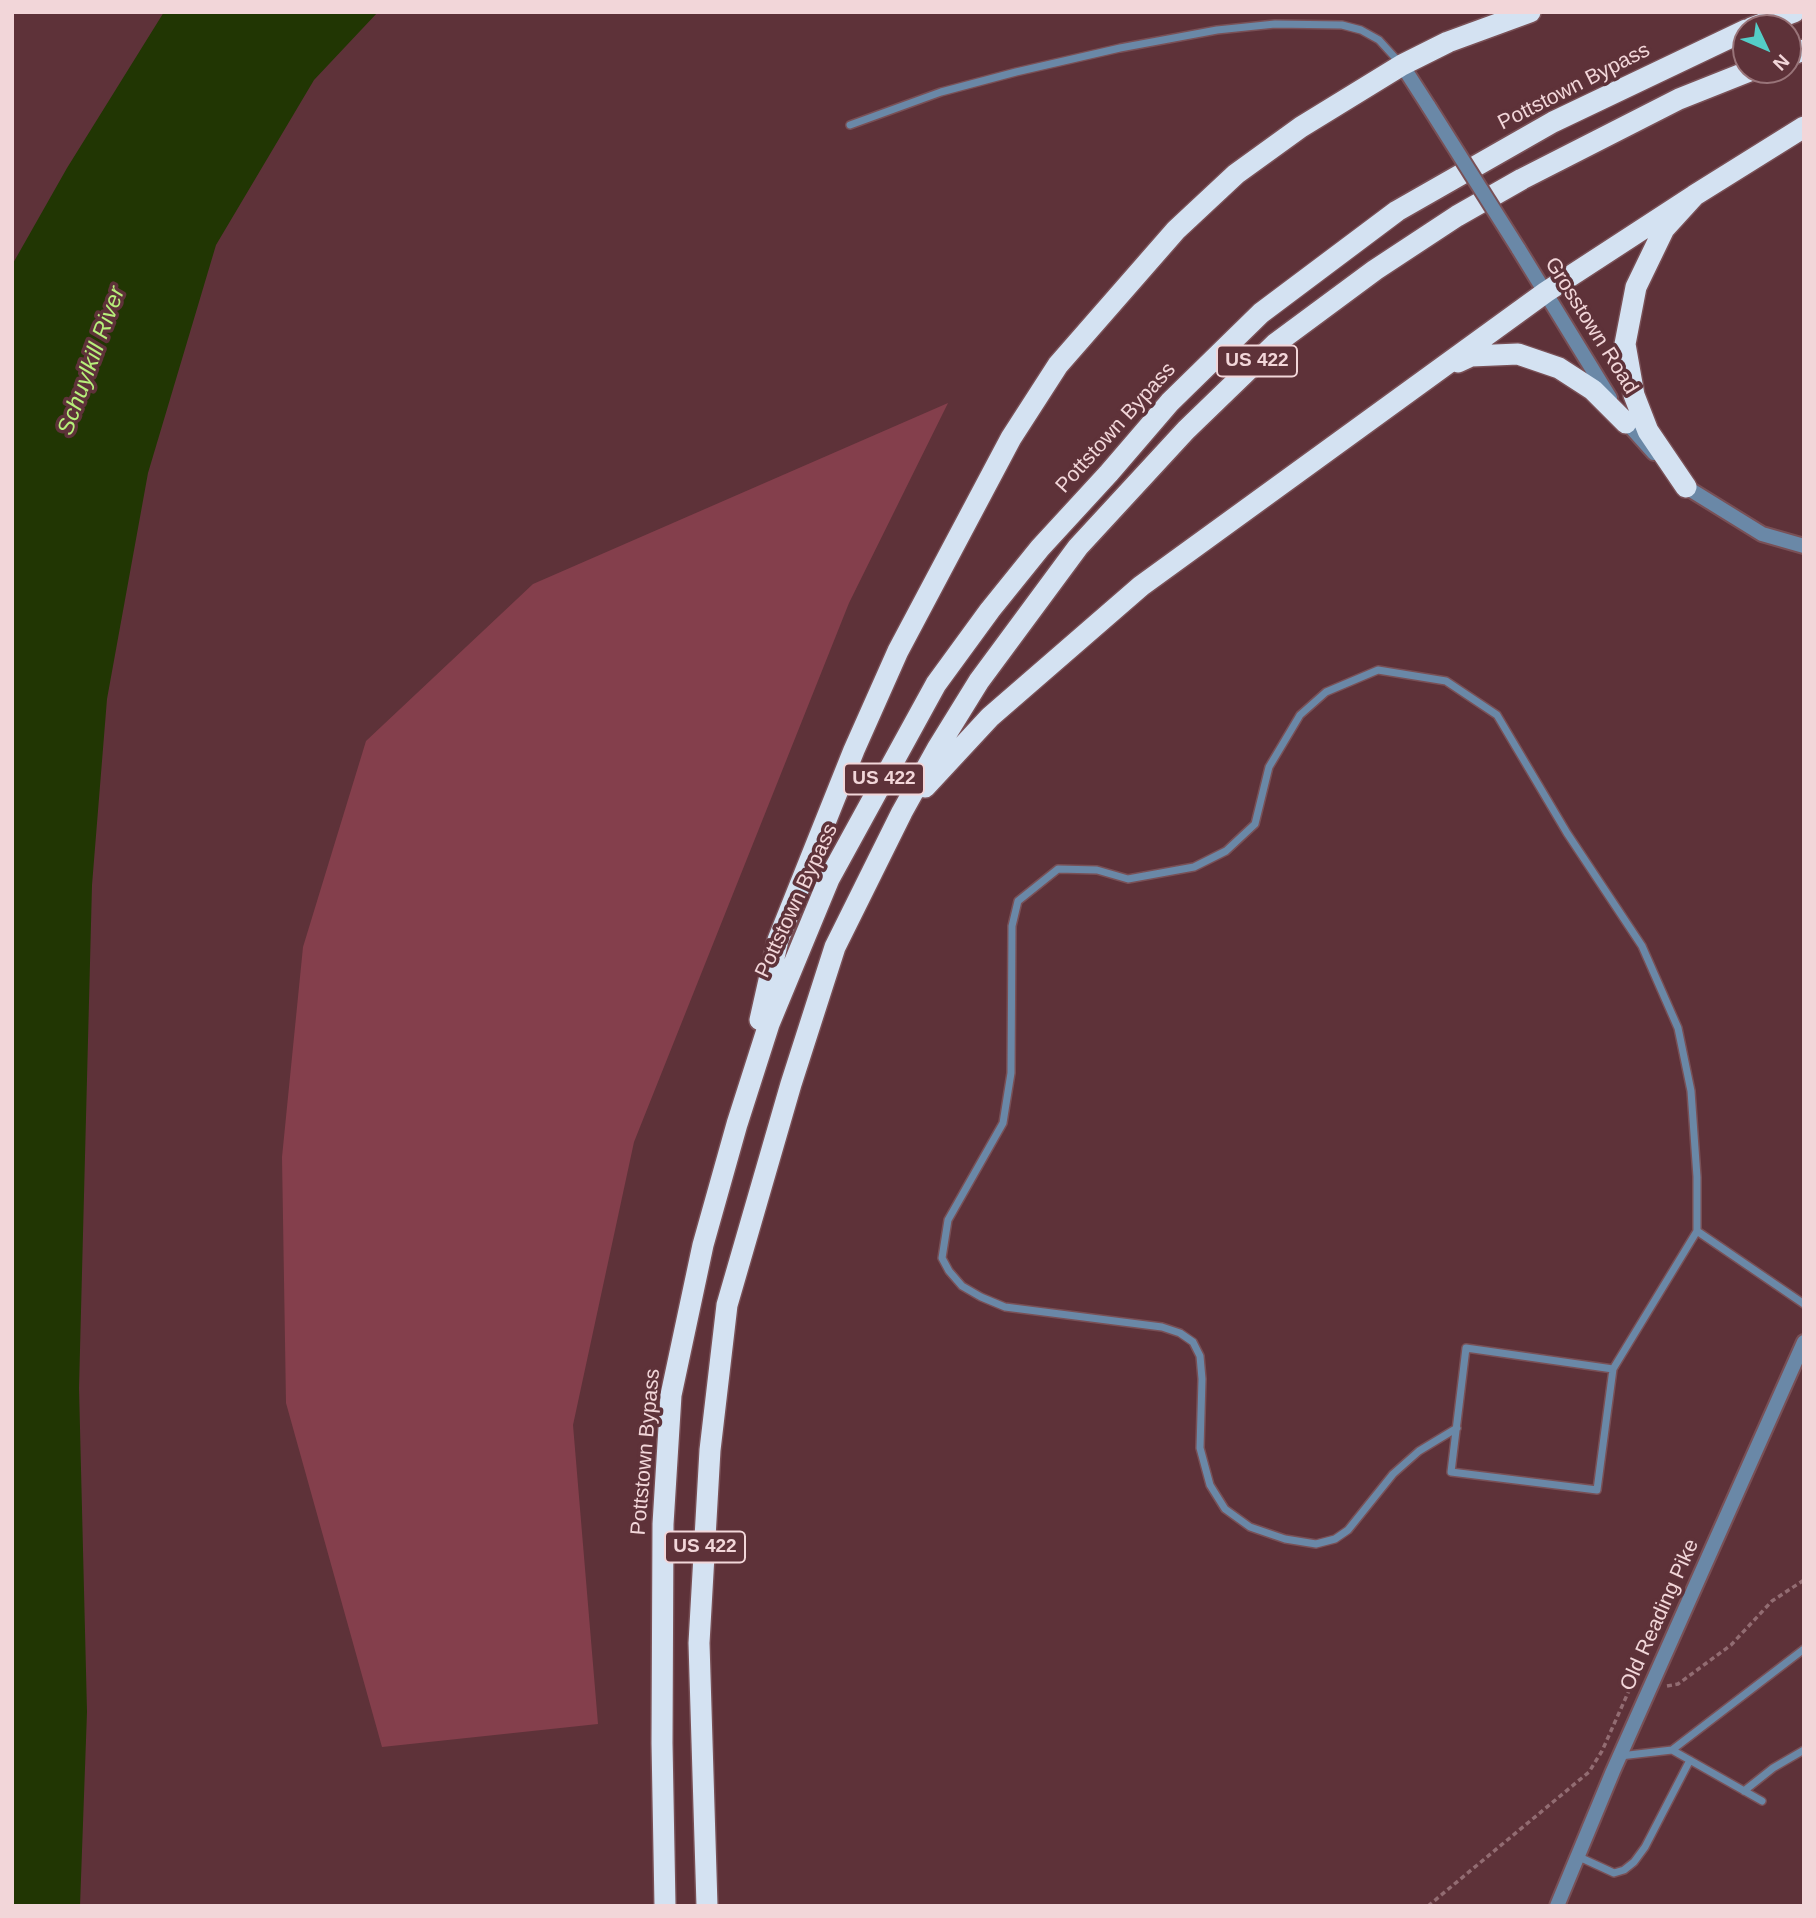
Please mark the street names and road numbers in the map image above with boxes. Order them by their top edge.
street label: Pottstown Bypass [1494,38,1654,136]
street label: Grosstown Road [1539,253,1643,399]
road number: US 422 [1217,346,1297,376]
street label: Pottstown Bypass [1051,358,1181,498]
road number: US 422 [844,764,924,794]
street label: Pottstown Bypass [750,820,844,982]
street label: Pottstown Bypass [626,1368,666,1536]
road number: US 422 [665,1532,745,1562]
street label: Old Reading Pike [1615,1535,1705,1695]

